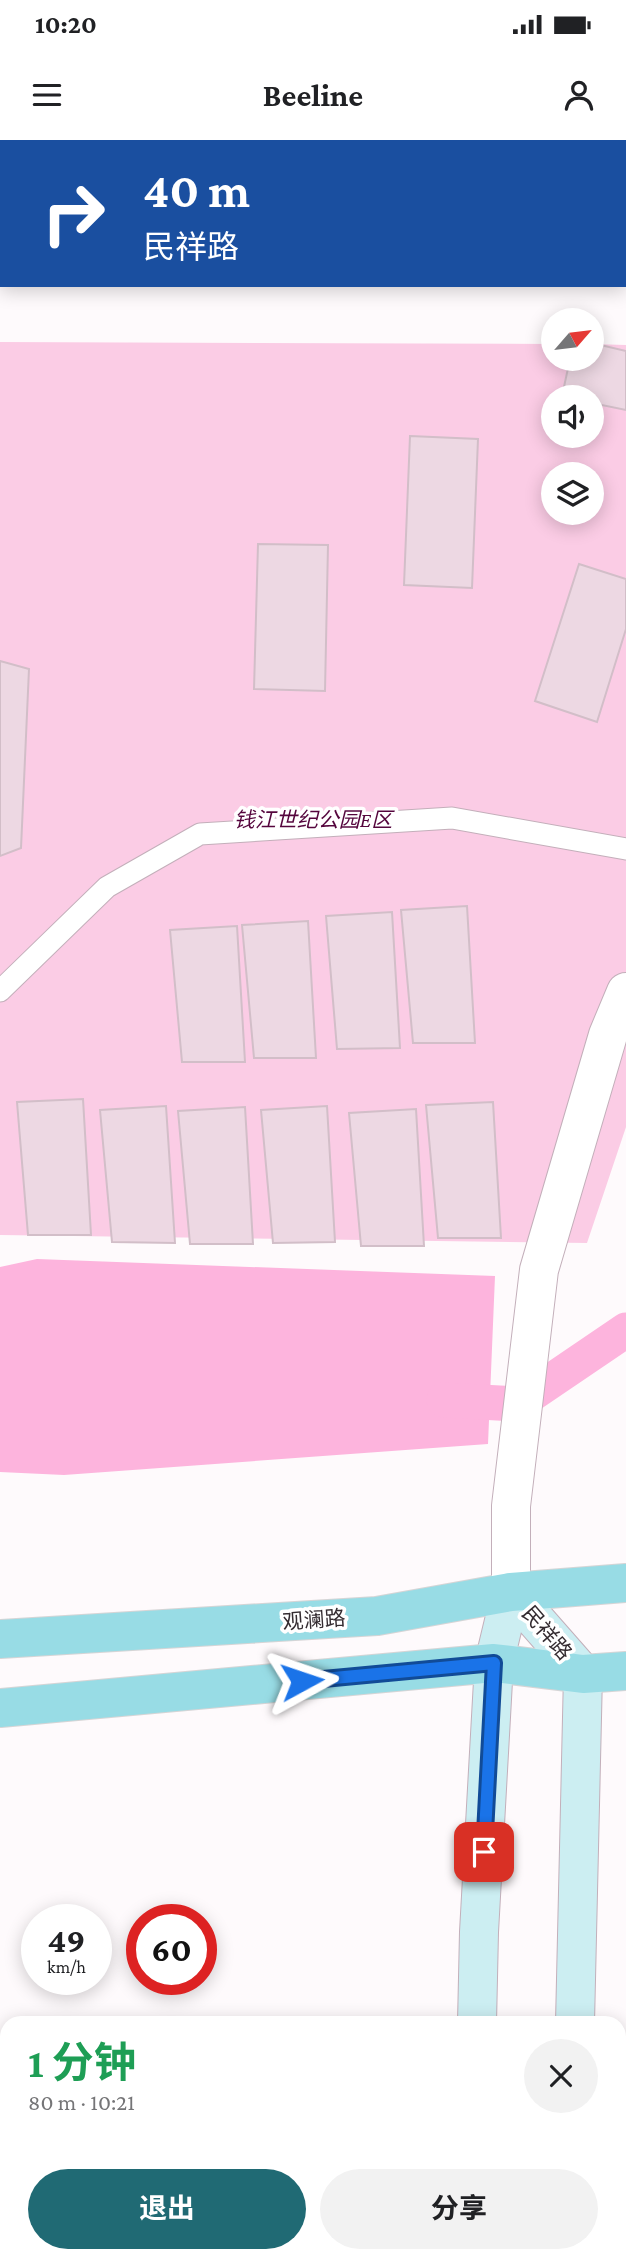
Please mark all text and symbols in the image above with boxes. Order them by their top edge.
text: 10:20 [35,10,97,39]
icon: menu [28,76,66,114]
icon: person [560,76,598,114]
text: Beeline [263,77,363,113]
text: 40 m [143,163,250,218]
icon: right [28,168,119,259]
text: 民祥路 [143,229,239,265]
north arrow [541,308,604,371]
map controls [541,308,604,525]
button: sound [541,385,604,448]
button: layers [541,462,604,525]
park label: 钱江世纪公园E区 [234,808,395,832]
street label: 民祥路 [517,1601,577,1665]
street label: 观澜路 [282,1606,346,1634]
position arrow [265,1644,339,1718]
pin [454,1822,514,1882]
icon: arrive [465,1833,503,1871]
speed limit sign: 60 [126,1904,217,1995]
text: 49 [48,1921,85,1960]
text: km/h [47,1957,86,1977]
text: 1 分钟 [28,2039,136,2086]
button: close [524,2039,598,2113]
text: 80 m · 10:21 [28,2089,135,2115]
button: 退出 [28,2169,306,2249]
button: 分享 [320,2169,598,2249]

